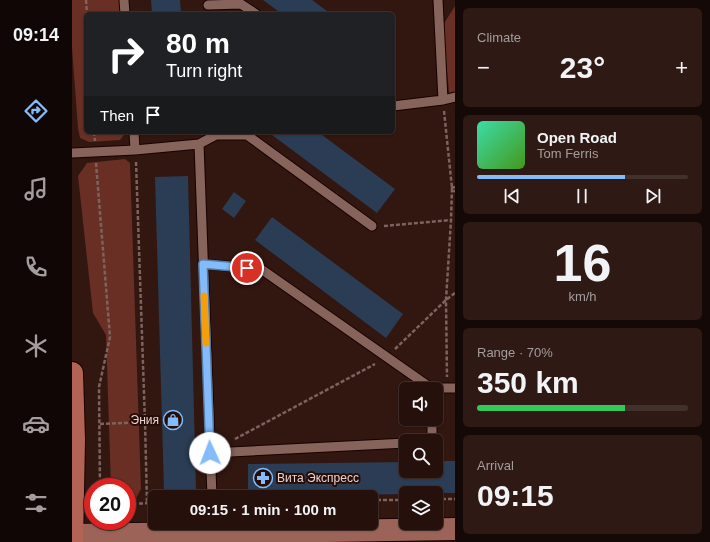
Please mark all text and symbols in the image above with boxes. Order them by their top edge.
text: 09:14 [13,25,59,45]
icon: right [100,28,152,80]
text: 80 m [166,28,230,59]
text: Climate [477,30,521,45]
text: 23° [560,51,605,84]
text: − [477,55,490,80]
text: + [675,55,688,80]
text: Turn right [166,61,242,81]
icon: directions [22,97,50,125]
icon: arrive [142,104,164,126]
text: Then [100,107,134,124]
text: Open Road [537,129,617,146]
text: Tom Ferris [537,146,598,161]
icon: music [22,175,50,203]
icon: previous [501,185,523,207]
icon: pause [571,185,593,207]
icon: next [642,185,664,207]
text: 16 [554,234,611,292]
pin [230,251,264,285]
icon: phone [22,253,50,281]
icon: arrive [236,257,258,279]
text: km/h [568,289,597,304]
icon: climate [22,332,50,360]
text: Range · 70% [477,345,553,360]
text: 350 km [477,366,579,399]
map controls [399,382,443,530]
button: sound [399,382,443,426]
shop icon: Эния [162,409,184,431]
icon: car [22,410,50,438]
place label: Эния [131,413,159,427]
position arrow [189,432,231,474]
button: search [399,434,443,478]
text: Arrival [477,458,514,473]
pharmacy icon: Вита Экспресс [252,467,274,489]
place label: Вита Экспресс [277,471,359,485]
speed limit sign: 20 [84,478,136,530]
text: 09:15 [477,479,554,512]
button: layers [399,486,443,530]
icon: filters [22,489,50,517]
text: 09:15 · 1 min · 100 m [190,501,336,518]

